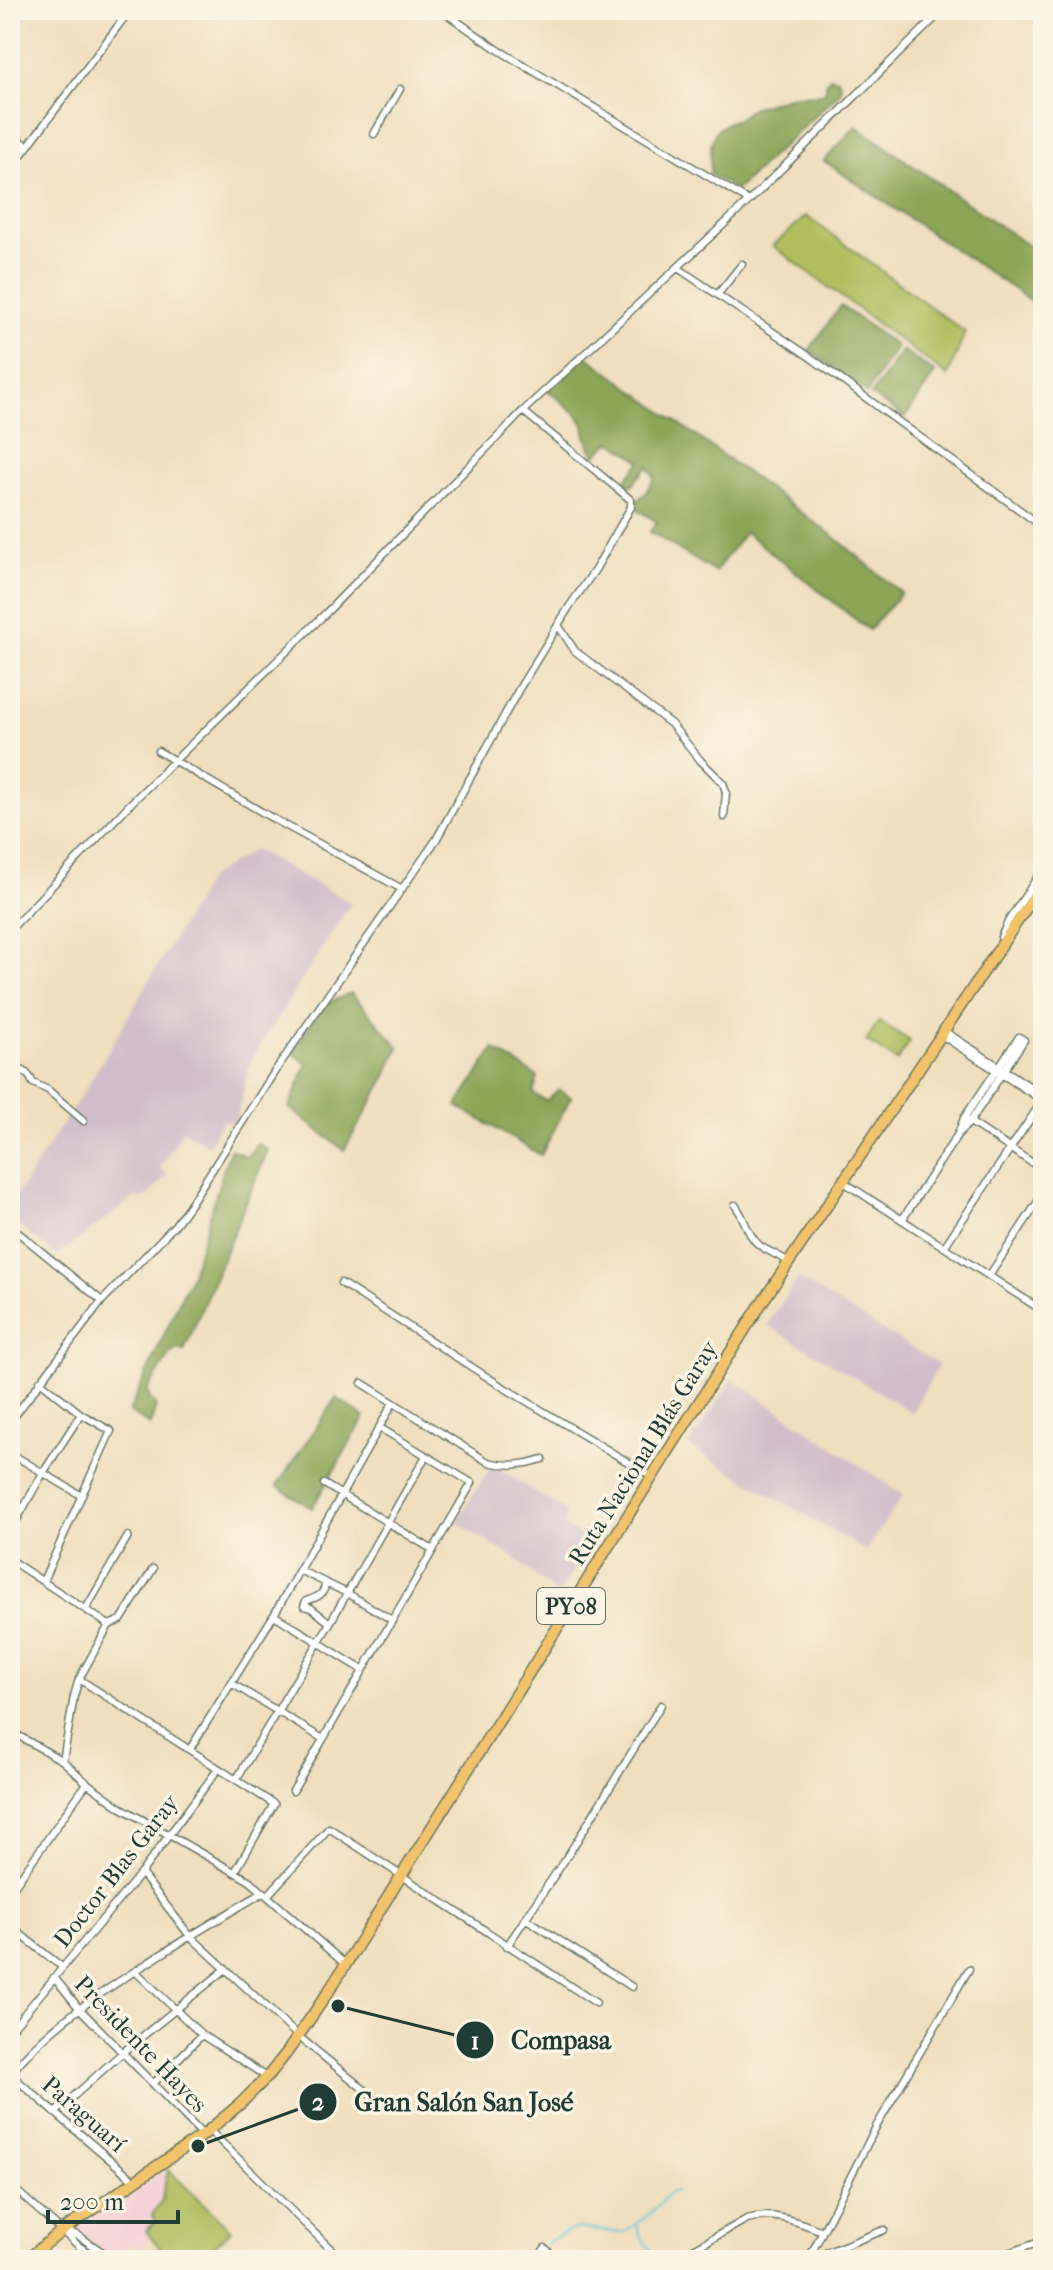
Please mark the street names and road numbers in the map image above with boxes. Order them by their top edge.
street label: Ruta Nacional Blás Garay [562,1334,724,1570]
road number: PY08 [537,1588,605,1624]
street label: Doctor Blas Garay [48,1788,185,1953]
street label: Presidente Hayes [69,1970,213,2118]
street label: Paraguarí [36,2070,132,2159]

